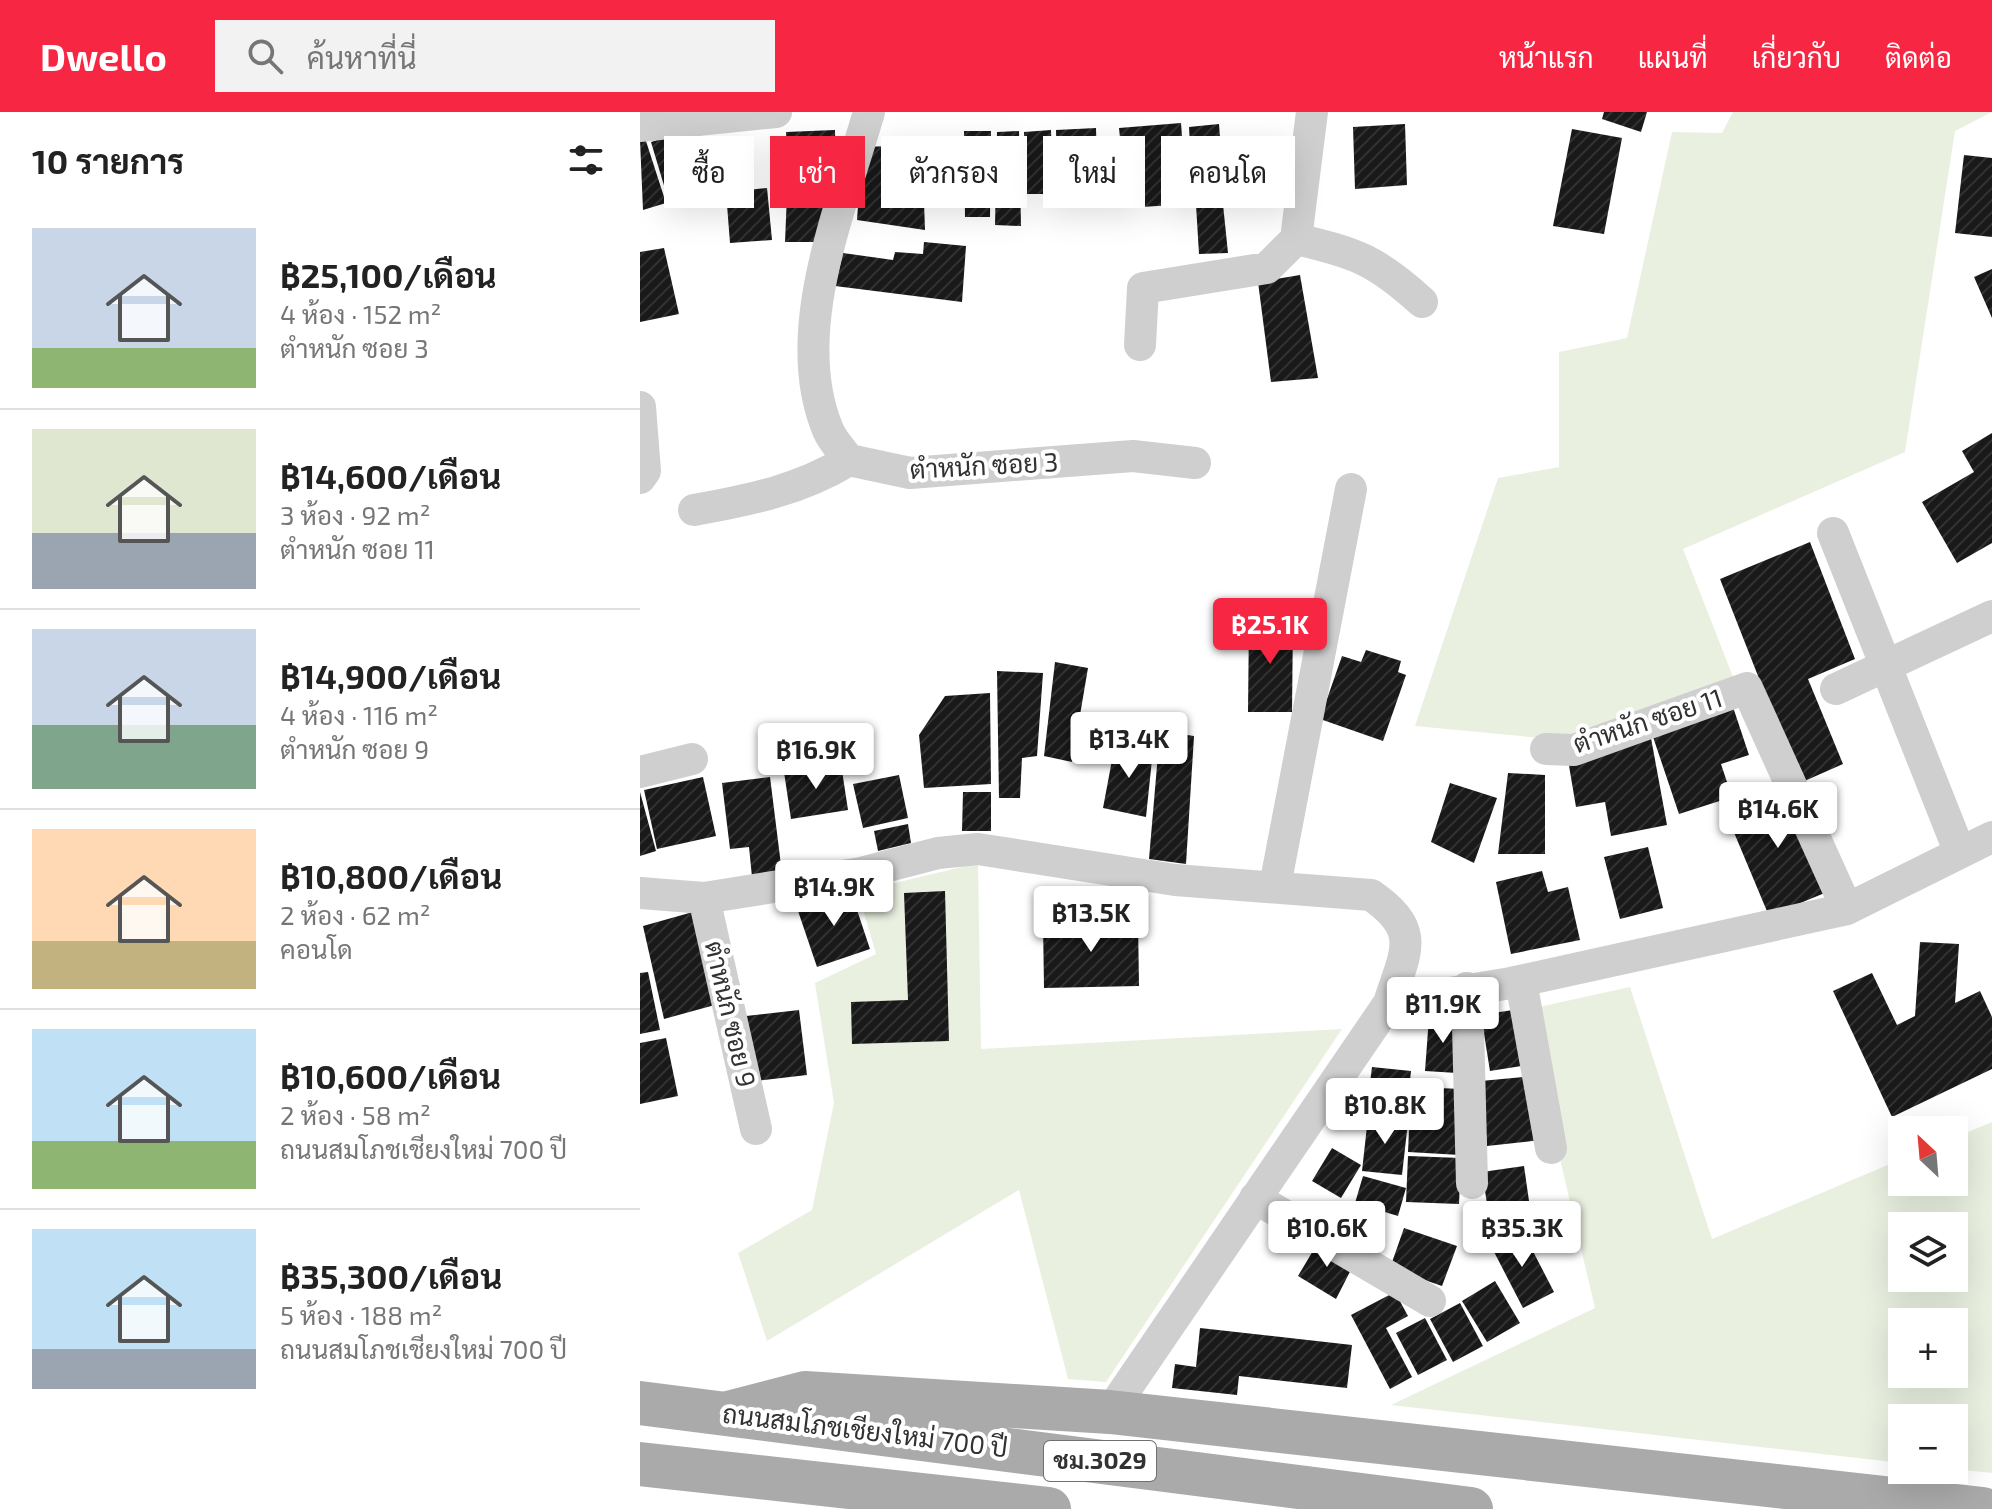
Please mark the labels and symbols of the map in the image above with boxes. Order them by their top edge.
street label: ตำหนัก ซอย 3 [909,445,1059,484]
pin: ฿25.1K [1205,598,1335,666]
street label: ตำหนัก ซอย 11 [1569,681,1726,758]
pin: ฿13.4K [1064,712,1194,780]
pin: ฿16.9K [751,723,881,791]
pin: ฿14.6K [1713,782,1843,850]
pin: ฿14.9K [769,860,899,928]
pin: ฿13.5K [1026,886,1156,954]
street label: ตำหนัก ซอย 9 [700,938,763,1090]
pin: ฿11.9K [1378,977,1508,1045]
pin: ฿10.8K [1320,1078,1450,1146]
north arrow [1888,1116,1968,1196]
pin: ฿10.6K [1262,1201,1392,1269]
pin: ฿35.3K [1457,1201,1587,1269]
street label: ถนนสมโภชเชียงใหม่ 700 ปี [721,1397,1010,1462]
road number: ชม.3029 [1044,1441,1156,1481]

